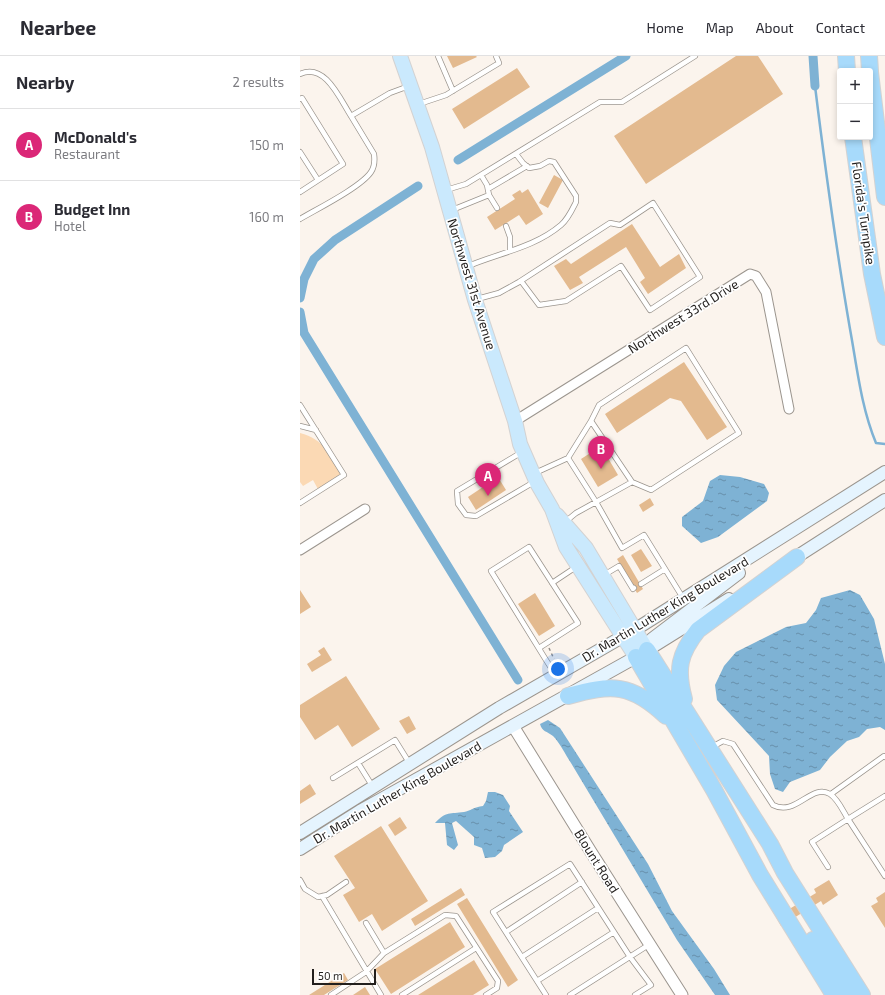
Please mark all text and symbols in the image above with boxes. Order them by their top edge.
text: Nearbee [20,16,96,39]
text: Home [647,19,684,36]
text: Map [706,19,734,36]
text: About [756,19,794,36]
text: Contact [816,19,865,36]
map controls [837,68,873,140]
button: + [837,68,873,104]
text: Nearby [16,72,74,92]
text: 2 results [232,74,284,90]
button: − [837,104,873,140]
text: McDonald's [54,128,137,146]
text: A [25,137,33,153]
text: 150 m [250,137,284,153]
text: Restaurant [54,146,120,162]
street label: Florida's Turnpike [849,160,879,266]
text: Budget Inn [54,200,130,218]
text: B [25,209,33,225]
text: 160 m [249,209,284,225]
street label: Northwest 31st Avenue [444,216,500,352]
text: Hotel [54,218,86,234]
street label: Northwest 33rd Drive [625,276,741,356]
pin: B [588,436,614,469]
pin: A [475,463,501,496]
street label: Dr. Martin Luther King Boulevard [579,553,751,665]
your location [548,659,568,679]
street label: Dr. Martin Luther King Boulevard [310,737,484,847]
street label: Blount Road [571,826,623,896]
scale bar [312,967,376,986]
text: 50 m [318,969,343,982]

